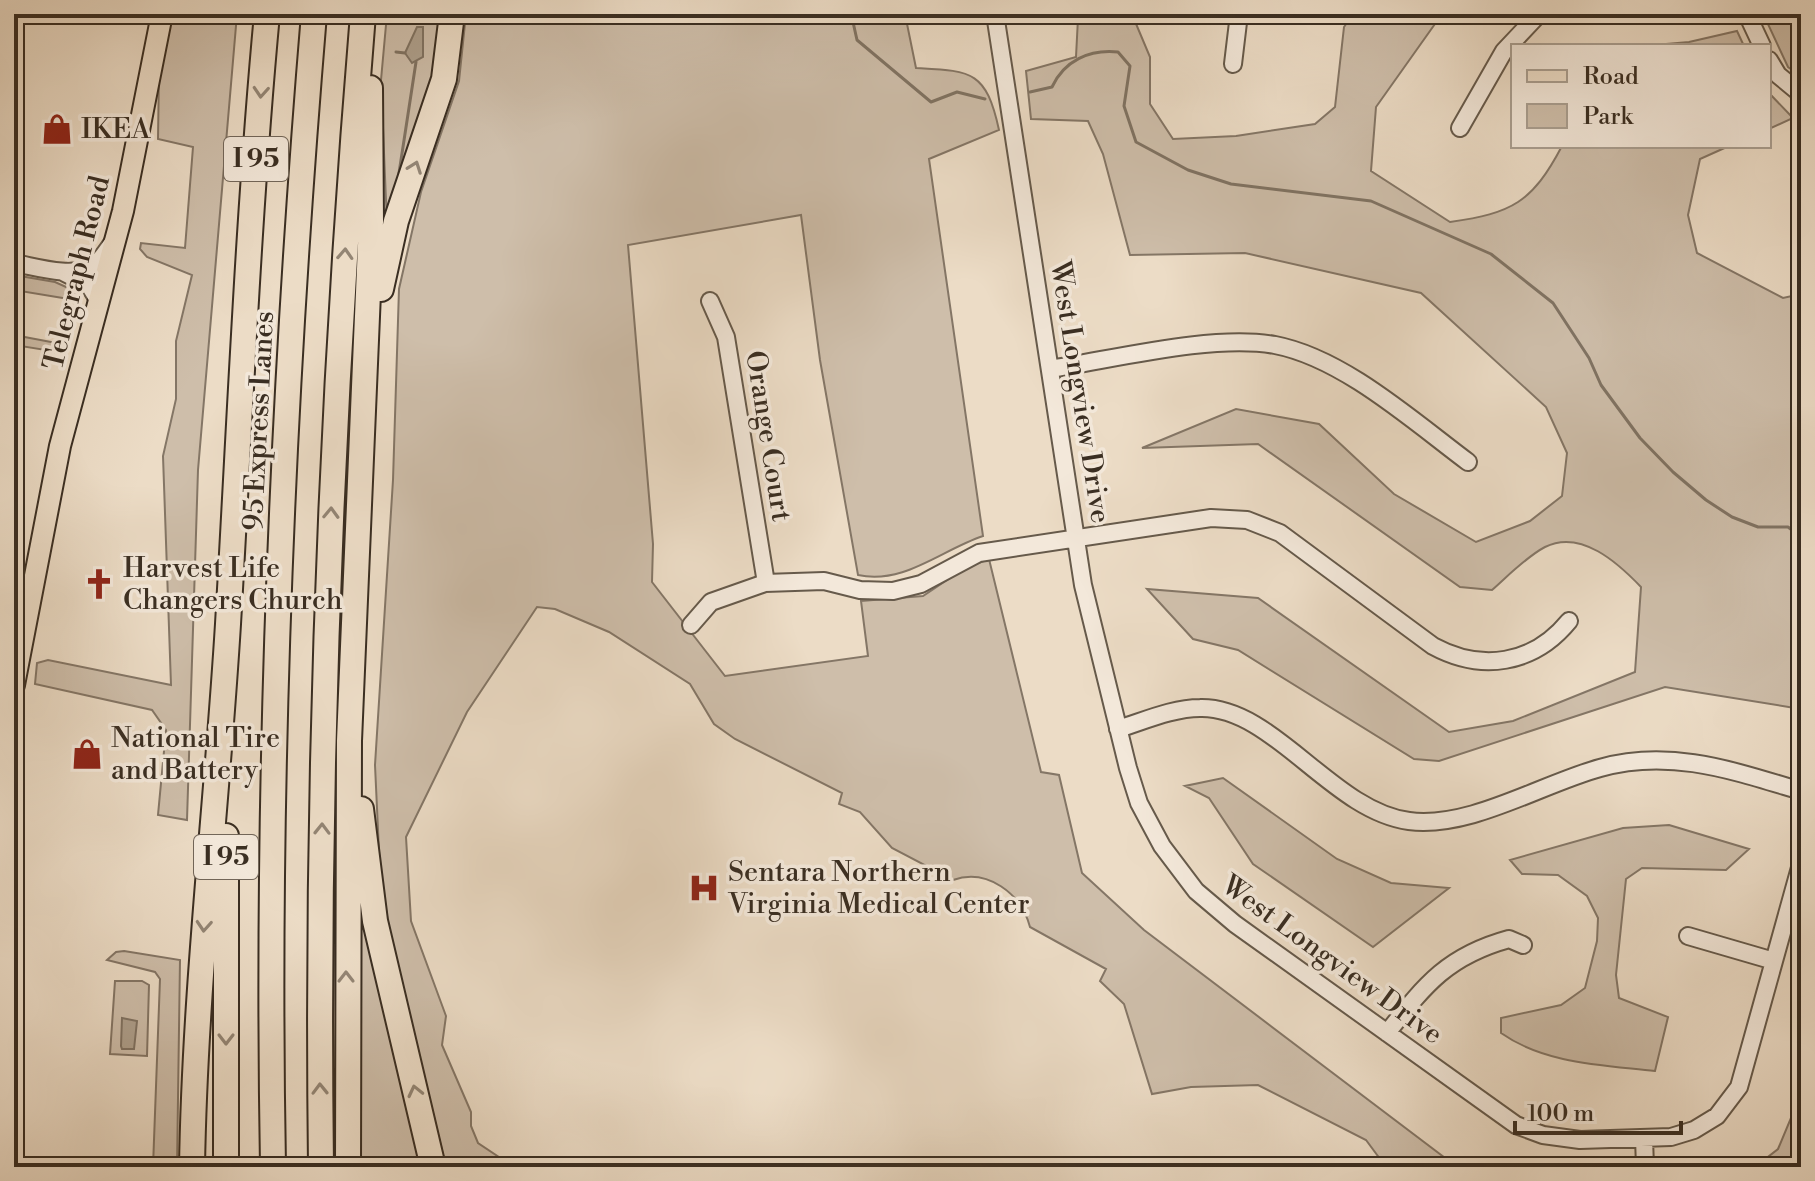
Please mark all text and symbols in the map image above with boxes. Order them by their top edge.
legend [1511,44,1771,148]
text: Road [1583,62,1639,92]
one-way arrow [253,86,270,99]
text: Park [1583,102,1634,132]
shop icon: IKEA [40,112,74,146]
place label: IKEA [81,112,151,147]
road number: I 95 [224,137,288,181]
one-way arrow [406,160,422,174]
street label: Telegraph Road [36,172,118,374]
one-way arrow [336,247,353,260]
street label: West Longview Drive [1042,257,1118,526]
street label: 95 Express Lanes [236,310,282,532]
street label: Orange Court [737,348,799,524]
one-way arrow [322,506,339,519]
place label: Harvest Life Changers Church [123,551,343,618]
church icon: Harvest Life Changers Church [82,567,116,601]
place label: National Tire and Battery [111,721,280,788]
shop icon: National Tire and Battery [70,737,104,771]
one-way arrow [313,822,331,835]
road number: I 95 [194,835,258,879]
place label: Sentara Northern Virginia Medical Center [727,855,1030,922]
street label: West Longview Drive [1214,867,1449,1052]
hospital icon: Sentara Northern Virginia Medical Center [687,871,721,905]
one-way arrow [196,920,213,933]
one-way arrow [337,970,355,983]
one-way arrow [217,1033,234,1046]
one-way arrow [312,1082,329,1095]
one-way arrow [407,1085,424,1098]
scale bar [1515,1085,1681,1135]
text: 100 m [1527,1099,1594,1129]

